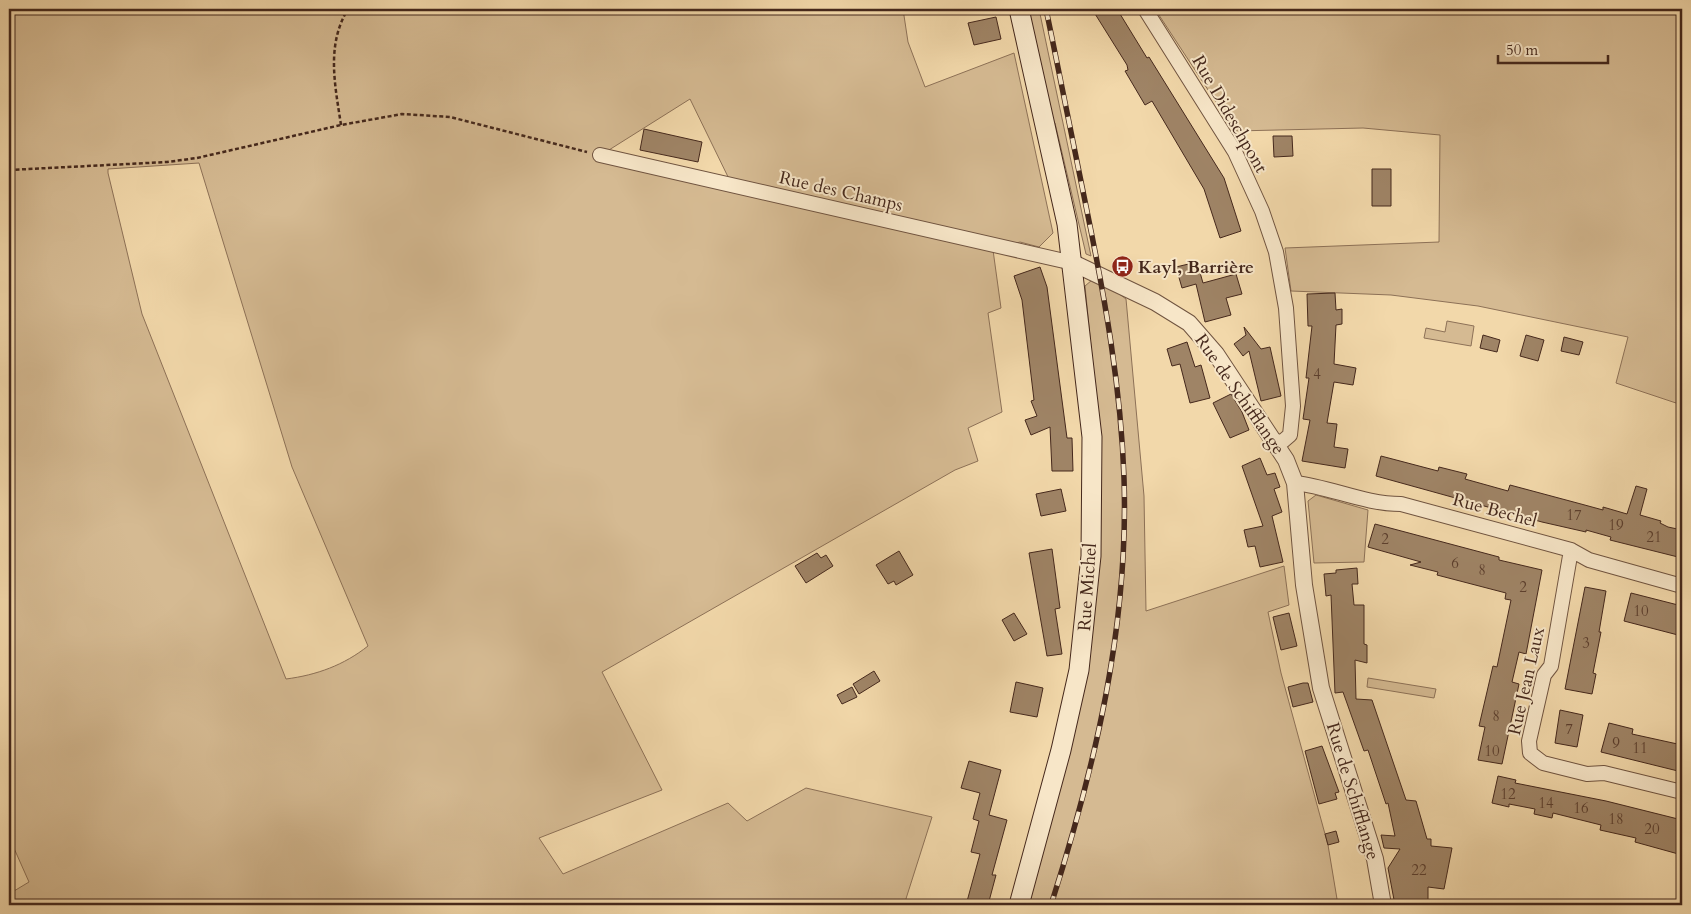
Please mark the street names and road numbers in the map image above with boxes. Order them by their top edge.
street label: Rue Dideschpont [1186,51,1274,178]
street label: Rue des Champs [777,165,905,218]
street label: Rue de Schifflange [1189,329,1291,460]
street label: Rue Bechel [1450,487,1540,534]
street label: Rue Michel [1072,542,1103,632]
street label: Rue Jean Laux [1502,625,1551,737]
street label: Rue de Schifflange [1320,720,1385,863]

